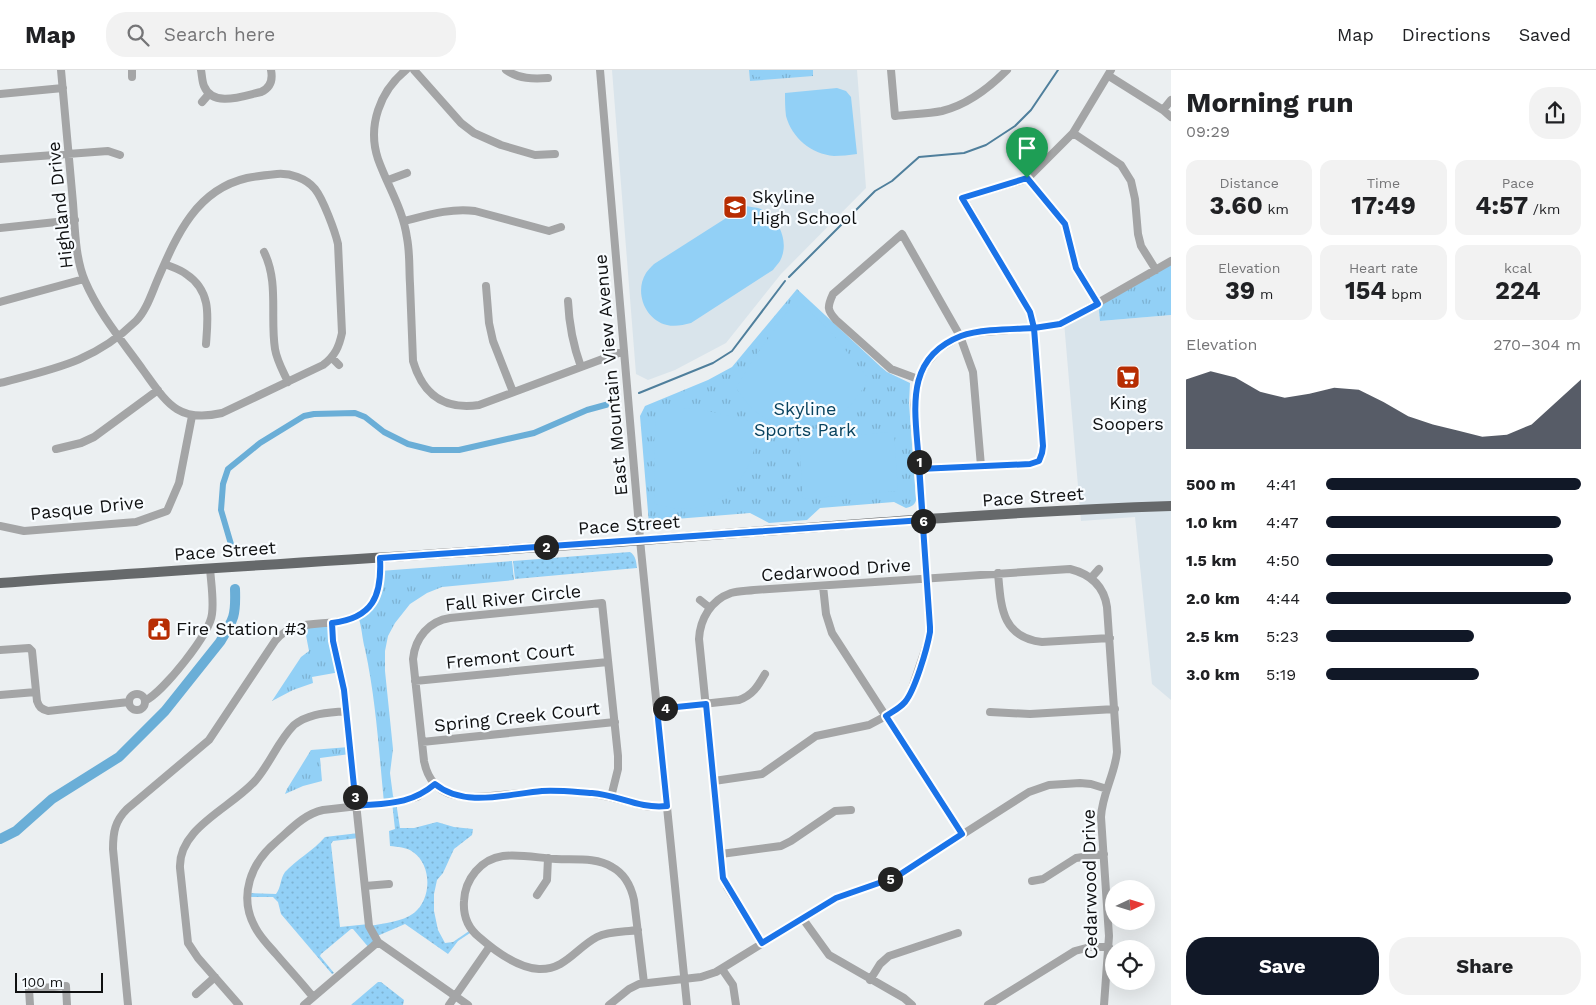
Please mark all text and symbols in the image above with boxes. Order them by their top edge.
search box [106,12,456,57]
text: Map [25,21,76,49]
icon: search [124,21,152,49]
text: Search here [164,23,275,46]
text: Map [1337,24,1374,45]
text: Directions [1402,24,1491,45]
text: Saved [1519,24,1571,45]
text: Morning run [1186,86,1354,119]
button: share [1529,87,1581,139]
text: 09:29 [1186,122,1230,141]
pin [1006,127,1048,178]
icon: arrive [1013,134,1041,162]
street label: Highland Drive [42,140,77,270]
text: Distance [1219,175,1279,191]
text: Time [1367,175,1400,191]
text: Pace [1502,175,1534,191]
place label: Skyline High School [752,186,857,228]
text: 3.60 [1209,191,1263,220]
text: 17:49 [1351,191,1416,220]
text: 4:57 [1475,191,1528,220]
school or university icon: Skyline High School [722,194,748,220]
text: km [1263,201,1289,217]
text: /km [1528,201,1560,217]
street label: East Mountain View Avenue [589,253,632,497]
text: Elevation [1218,260,1280,276]
text: Heart rate [1349,260,1418,276]
text: kcal [1504,260,1532,276]
text: 39 [1225,276,1255,305]
text: 154 [1345,276,1386,305]
text: 224 [1495,276,1541,305]
text: m [1255,286,1273,302]
text: bpm [1386,286,1422,302]
text: Elevation [1186,335,1257,354]
text: 270–304 m [1493,335,1581,354]
supermarket icon: King Soopers [1115,364,1141,390]
place label: King Soopers [1092,392,1164,434]
park label: Skyline Sports Park [754,398,856,440]
pin: 1 [906,450,932,474]
text: 1 [916,454,923,470]
text: 500 m [1186,475,1236,494]
text: 4:41 [1266,475,1296,494]
street label: Pace Street [981,482,1085,511]
street label: Pasque Drive [29,491,145,524]
pin: 6 [910,508,936,534]
street label: Pace Street [577,510,681,539]
text: 6 [919,513,928,529]
text: 1.0 km [1186,513,1237,532]
text: 4:47 [1266,513,1298,532]
pin: 2 [534,534,558,560]
street label: Pace Street [173,536,277,565]
text: 2 [542,539,551,555]
text: 1.5 km [1186,551,1236,570]
text: 4:50 [1266,551,1300,570]
street label: Cedarwood Drive [760,554,912,585]
street label: Fall River Circle [444,580,582,615]
text: 2.0 km [1186,589,1240,608]
text: 4:44 [1266,589,1300,608]
public building icon: Fire Station #3 [146,616,172,642]
place label: Fire Station #3 [176,618,307,639]
text: 2.5 km [1186,627,1239,646]
text: 5:23 [1266,627,1299,646]
street label: Fremont Court [445,638,576,673]
text: 3.0 km [1186,665,1240,684]
text: 5:19 [1266,665,1296,684]
pin: 4 [652,696,678,720]
street label: Spring Creek Court [433,697,601,736]
text: 4 [661,700,670,716]
pin: 3 [342,784,368,810]
text: 3 [351,789,360,805]
street label: Cedarwood Drive [1078,809,1101,959]
pin: 5 [878,866,902,892]
text: 5 [886,871,895,887]
north arrow [1105,880,1155,930]
map controls [1105,880,1155,990]
button: Save [1186,937,1379,995]
button: Share [1389,937,1581,995]
button: locate [1105,940,1155,990]
scale bar [15,970,102,993]
text: 100 m [22,974,63,990]

